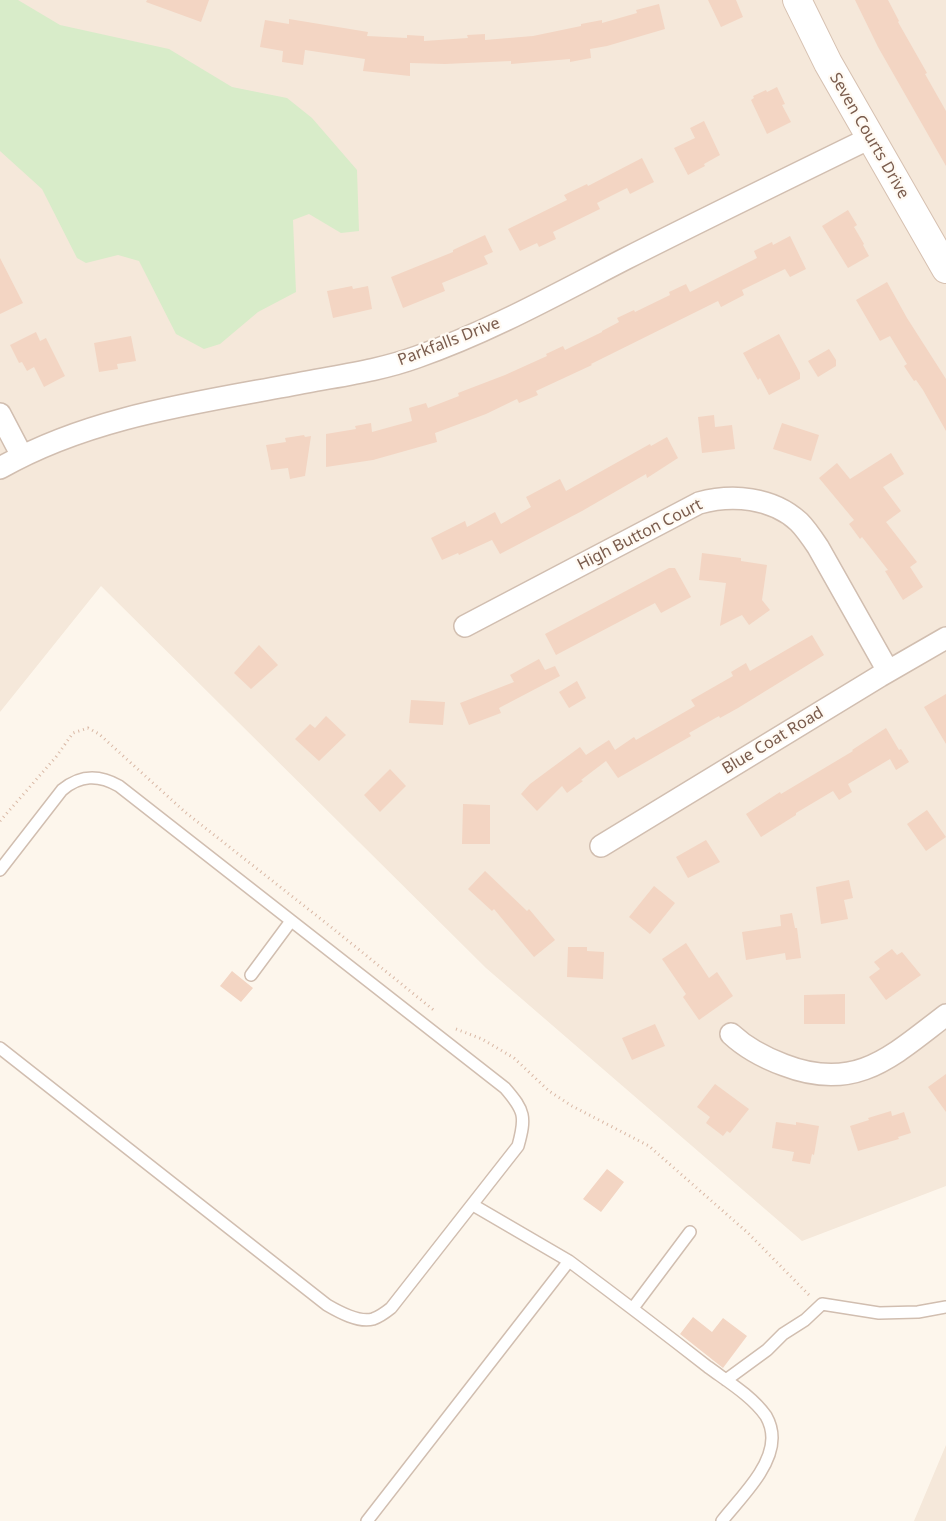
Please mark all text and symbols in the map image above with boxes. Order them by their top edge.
street label: Seven Courts Drive [825,70,913,202]
street label: Parkfalls Drive [395,314,503,370]
street label: High Button Court [574,495,706,575]
street label: Blue Coat Road [719,703,827,779]

